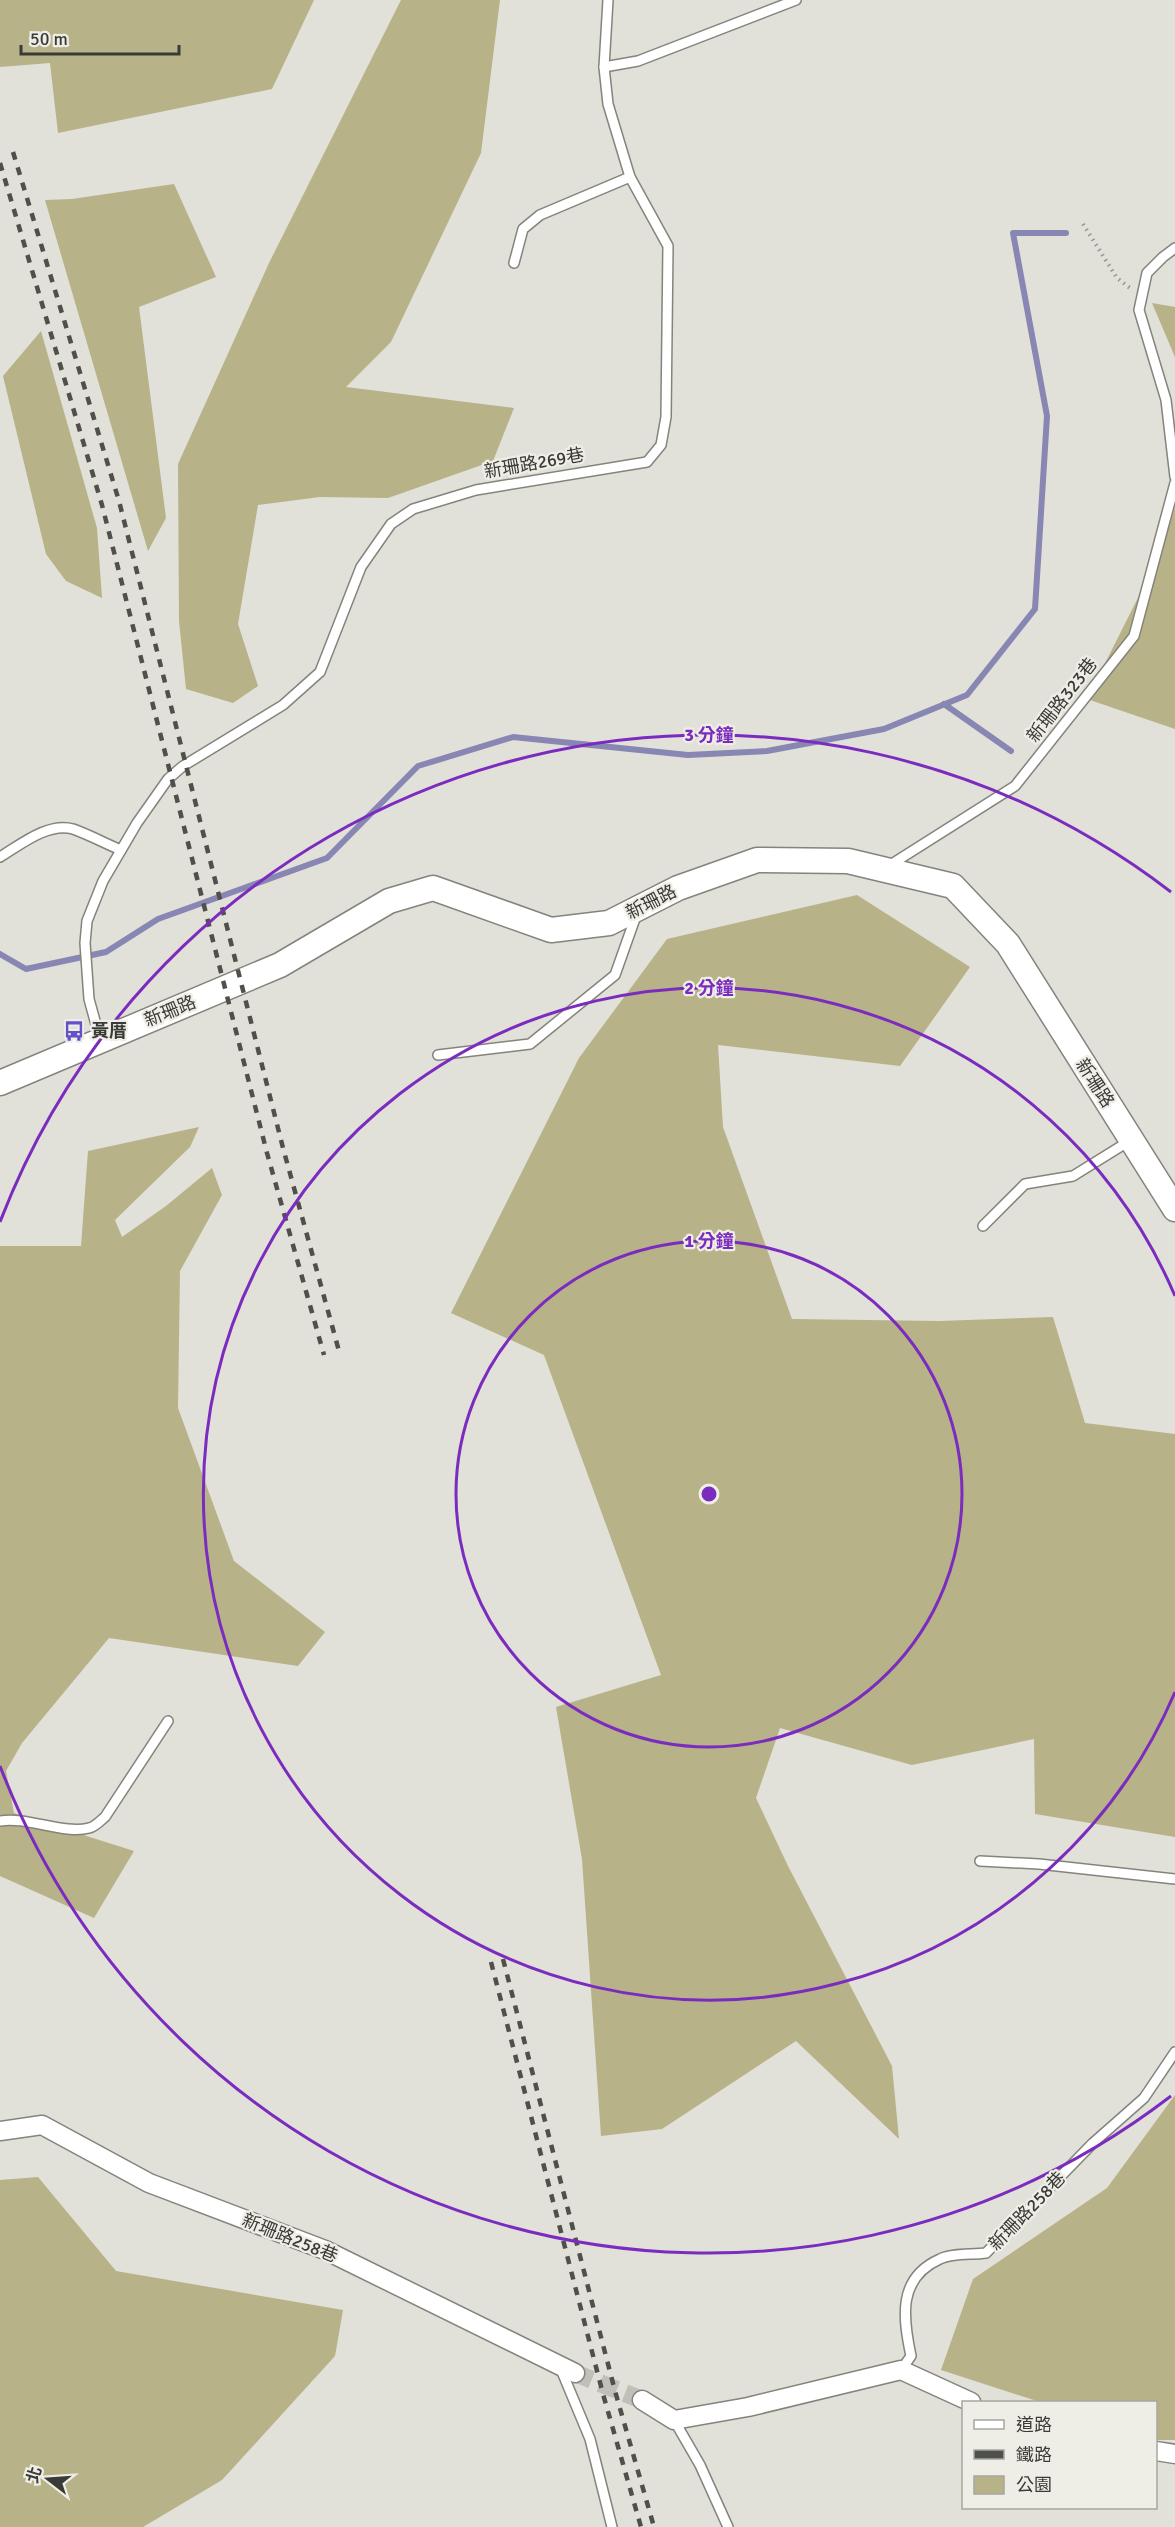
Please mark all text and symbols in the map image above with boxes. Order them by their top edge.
scale bar [21,18,178,56]
text: 50 m [30,28,68,50]
street label: 新珊路269巷 [482,443,586,483]
street label: 新珊路323巷 [1022,653,1102,747]
text: 3 分鐘 [684,724,734,746]
street label: 新珊路 [622,880,680,924]
text: 2 分鐘 [684,977,734,999]
street label: 新珊路 [141,991,199,1031]
bus stop icon: 黃厝 [62,1019,86,1043]
place label: 黃厝 [91,1020,127,1042]
street label: 新珊路 [1071,1054,1119,1112]
text: 1 分鐘 [684,1230,734,1252]
centre of rings [699,1484,719,1504]
street label: 新珊路258巷 [984,2167,1070,2255]
street label: 新珊路258巷 [239,2209,341,2267]
legend [962,2401,1157,2509]
text: 道路 [1016,2414,1052,2436]
text: 鐵路 [1016,2444,1052,2466]
north arrow [18,2449,78,2509]
text: 北 [23,2464,47,2485]
text: 公園 [1016,2474,1052,2496]

